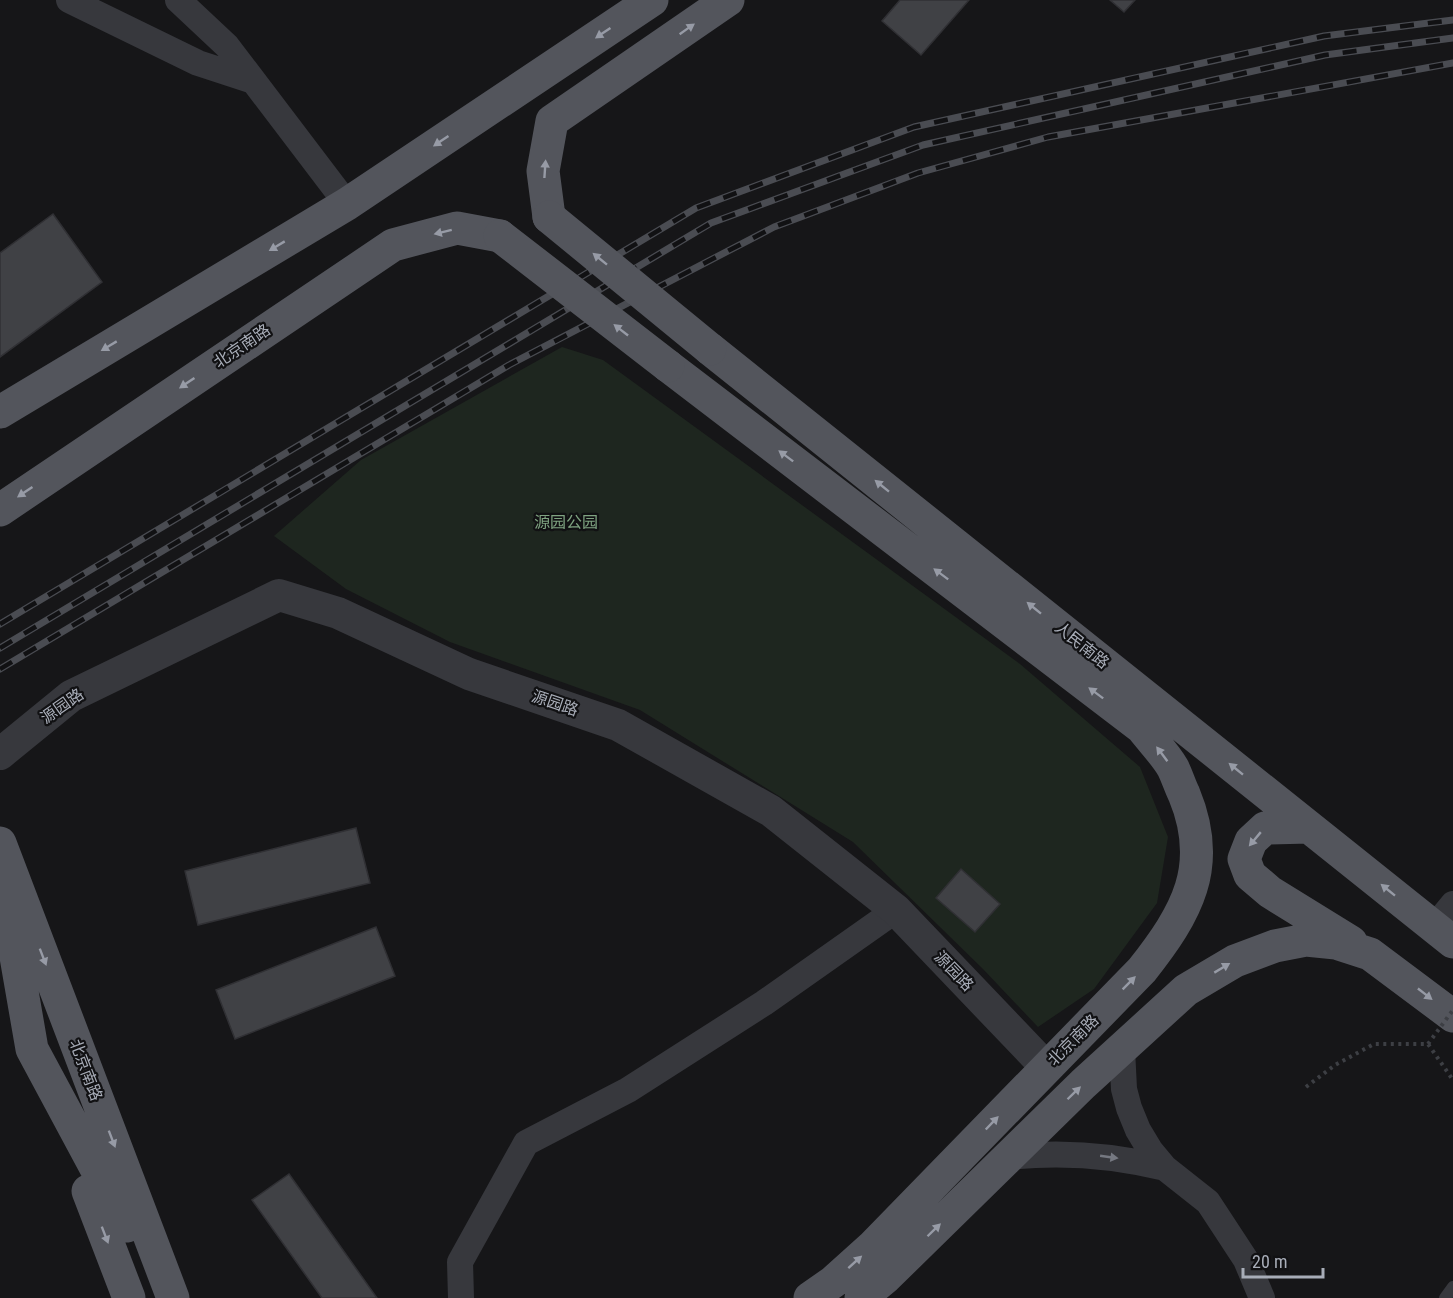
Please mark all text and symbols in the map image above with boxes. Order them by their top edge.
one-way arrow [679,23,695,34]
one-way arrow [595,27,611,38]
one-way arrow [433,135,449,146]
one-way arrow [540,159,549,178]
one-way arrow [434,227,452,237]
one-way arrow [269,240,285,251]
one-way arrow [592,252,608,265]
street label: 北京南路 [210,320,274,372]
one-way arrow [614,324,629,336]
one-way arrow [101,341,117,352]
one-way arrow [179,377,195,388]
one-way arrow [778,450,794,462]
one-way arrow [874,480,890,493]
one-way arrow [18,486,34,498]
park label: 源园公园 [534,513,598,532]
one-way arrow [933,568,949,581]
one-way arrow [1027,602,1042,614]
street label: 人民南路 [1051,617,1113,673]
street label: 源园路 [37,684,87,728]
street label: 源园路 [529,686,581,720]
one-way arrow [1088,686,1104,699]
one-way arrow [1156,746,1168,762]
one-way arrow [1228,762,1244,775]
one-way arrow [1249,831,1262,847]
one-way arrow [1381,885,1396,897]
street label: 源园路 [930,947,978,995]
one-way arrow [38,948,48,966]
one-way arrow [1214,963,1230,974]
one-way arrow [1121,977,1135,991]
one-way arrow [1416,988,1432,1000]
street label: 北京南路 [1044,1011,1102,1069]
street label: 北京南路 [66,1037,106,1103]
one-way arrow [1066,1087,1080,1101]
one-way arrow [985,1115,999,1130]
one-way arrow [108,1130,118,1148]
one-way arrow [1099,1152,1118,1161]
one-way arrow [927,1223,941,1237]
one-way arrow [100,1227,110,1245]
scale bar [1243,1241,1322,1279]
text: 20 m [1252,1251,1287,1272]
one-way arrow [847,1255,863,1268]

